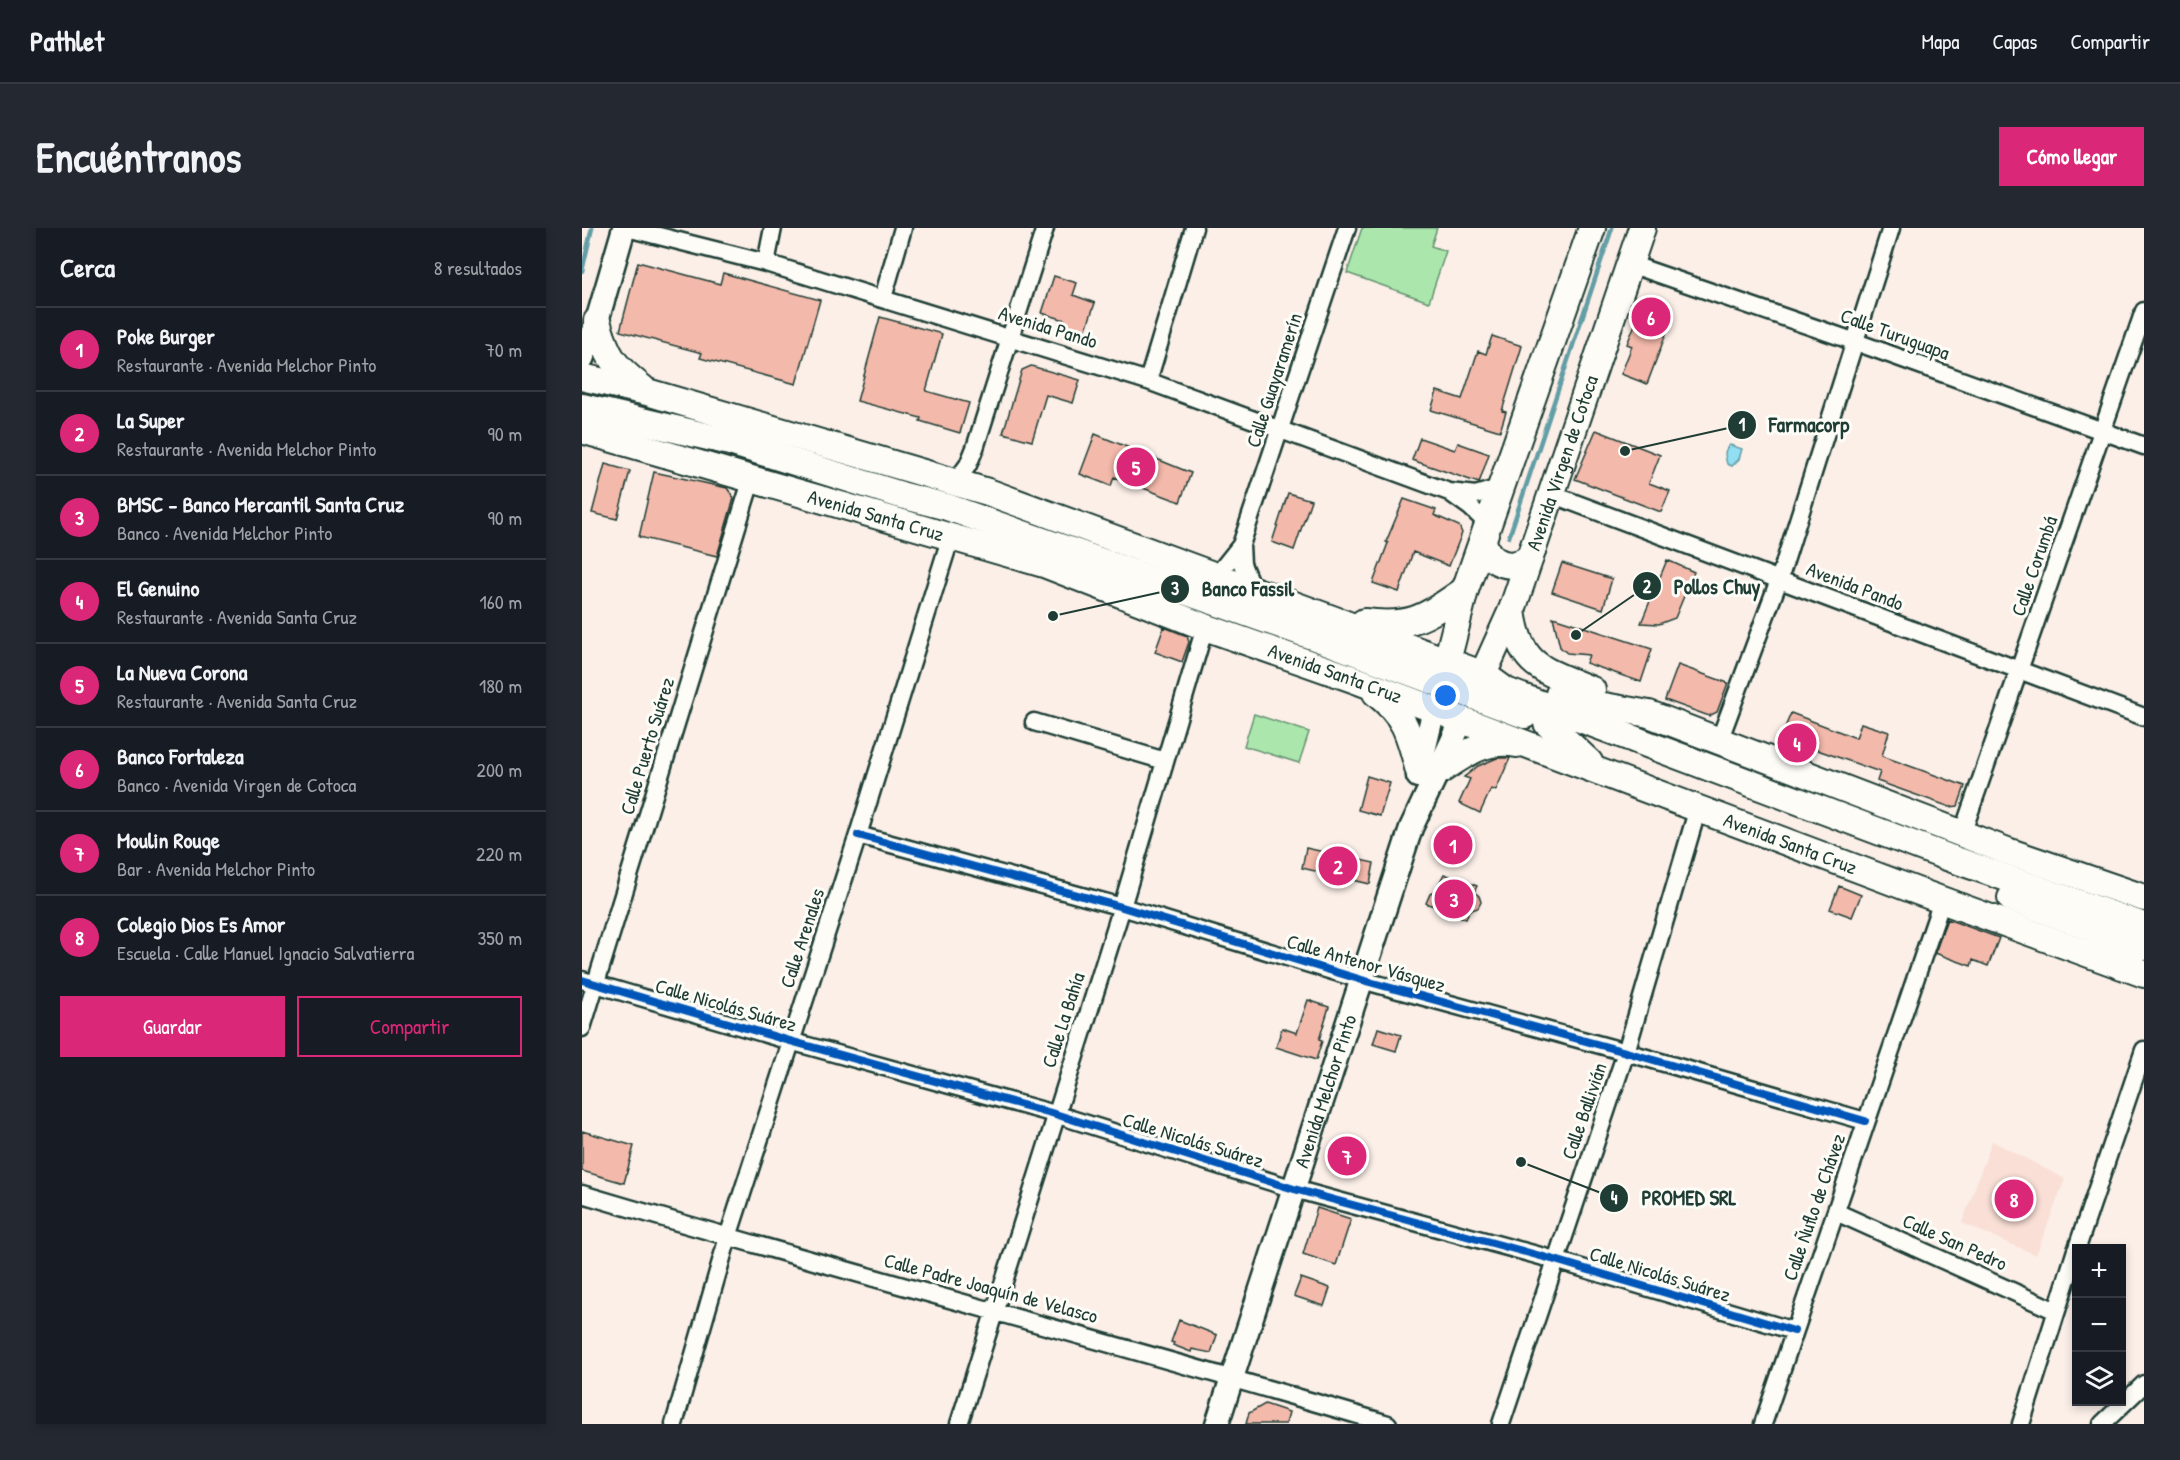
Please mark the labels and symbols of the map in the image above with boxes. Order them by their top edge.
pin: 6 [1632,294,1670,340]
street label: Avenida Pando [996,299,1101,354]
street label: Calle Turuguapa [1837,301,1954,366]
street label: Calle Guayaramerín [1239,309,1308,451]
street label: Avenida Virgen de Cotoca [1519,371,1604,554]
callout: Farmacorp [1727,405,1861,444]
text: Farmacorp [1768,410,1850,440]
text: 1 [1739,412,1746,437]
pin: 5 [1116,444,1156,490]
street label: Avenida Santa Cruz [805,482,948,547]
street label: Calle Corumbá [2004,512,2063,620]
street label: Avenida Pando [1803,555,1908,616]
callout: Pollos Chuy [1632,567,1772,606]
callout: Banco Fassil [1160,570,1306,609]
text: Pollos Chuy [1674,572,1760,602]
text: Banco Fassil [1202,574,1295,603]
text: 2 [1643,574,1652,599]
text: 3 [1171,576,1179,601]
street label: Avenida Santa Cruz [1265,636,1406,709]
street label: Calle Puerto Suárez [613,674,680,818]
your location [1431,681,1460,710]
pin: 4 [1778,720,1816,766]
street label: Avenida Santa Cruz [1720,806,1861,880]
pin: 1 [1434,822,1472,868]
pin: 2 [1318,844,1358,888]
pin: 3 [1434,876,1474,922]
street label: Calle Arenales [773,884,830,991]
street label: Calle Antenor Vásquez [1284,927,1449,998]
street label: Calle La Bahía [1034,969,1091,1071]
street label: Calle Nicolás Suárez [652,971,800,1038]
street label: Avenida Melchor Pinto [1287,1011,1362,1171]
street label: Calle Ballivián [1554,1059,1613,1163]
street label: Calle Nicolás Suárez [1120,1105,1267,1174]
street label: Calle Ñuflo de Chávez [1776,1129,1851,1284]
pin: 7 [1328,1134,1366,1178]
pin: 8 [1994,1176,2034,1222]
callout: PROMED SRL [1599,1178,1748,1217]
text: PROMED SRL [1642,1183,1737,1212]
text: 4 [1611,1185,1618,1210]
street label: Calle San Pedro [1899,1206,2012,1277]
street label: Calle Nicolás Suárez [1587,1239,1734,1308]
street label: Calle Padre Joaquín de Velasco [881,1246,1101,1329]

